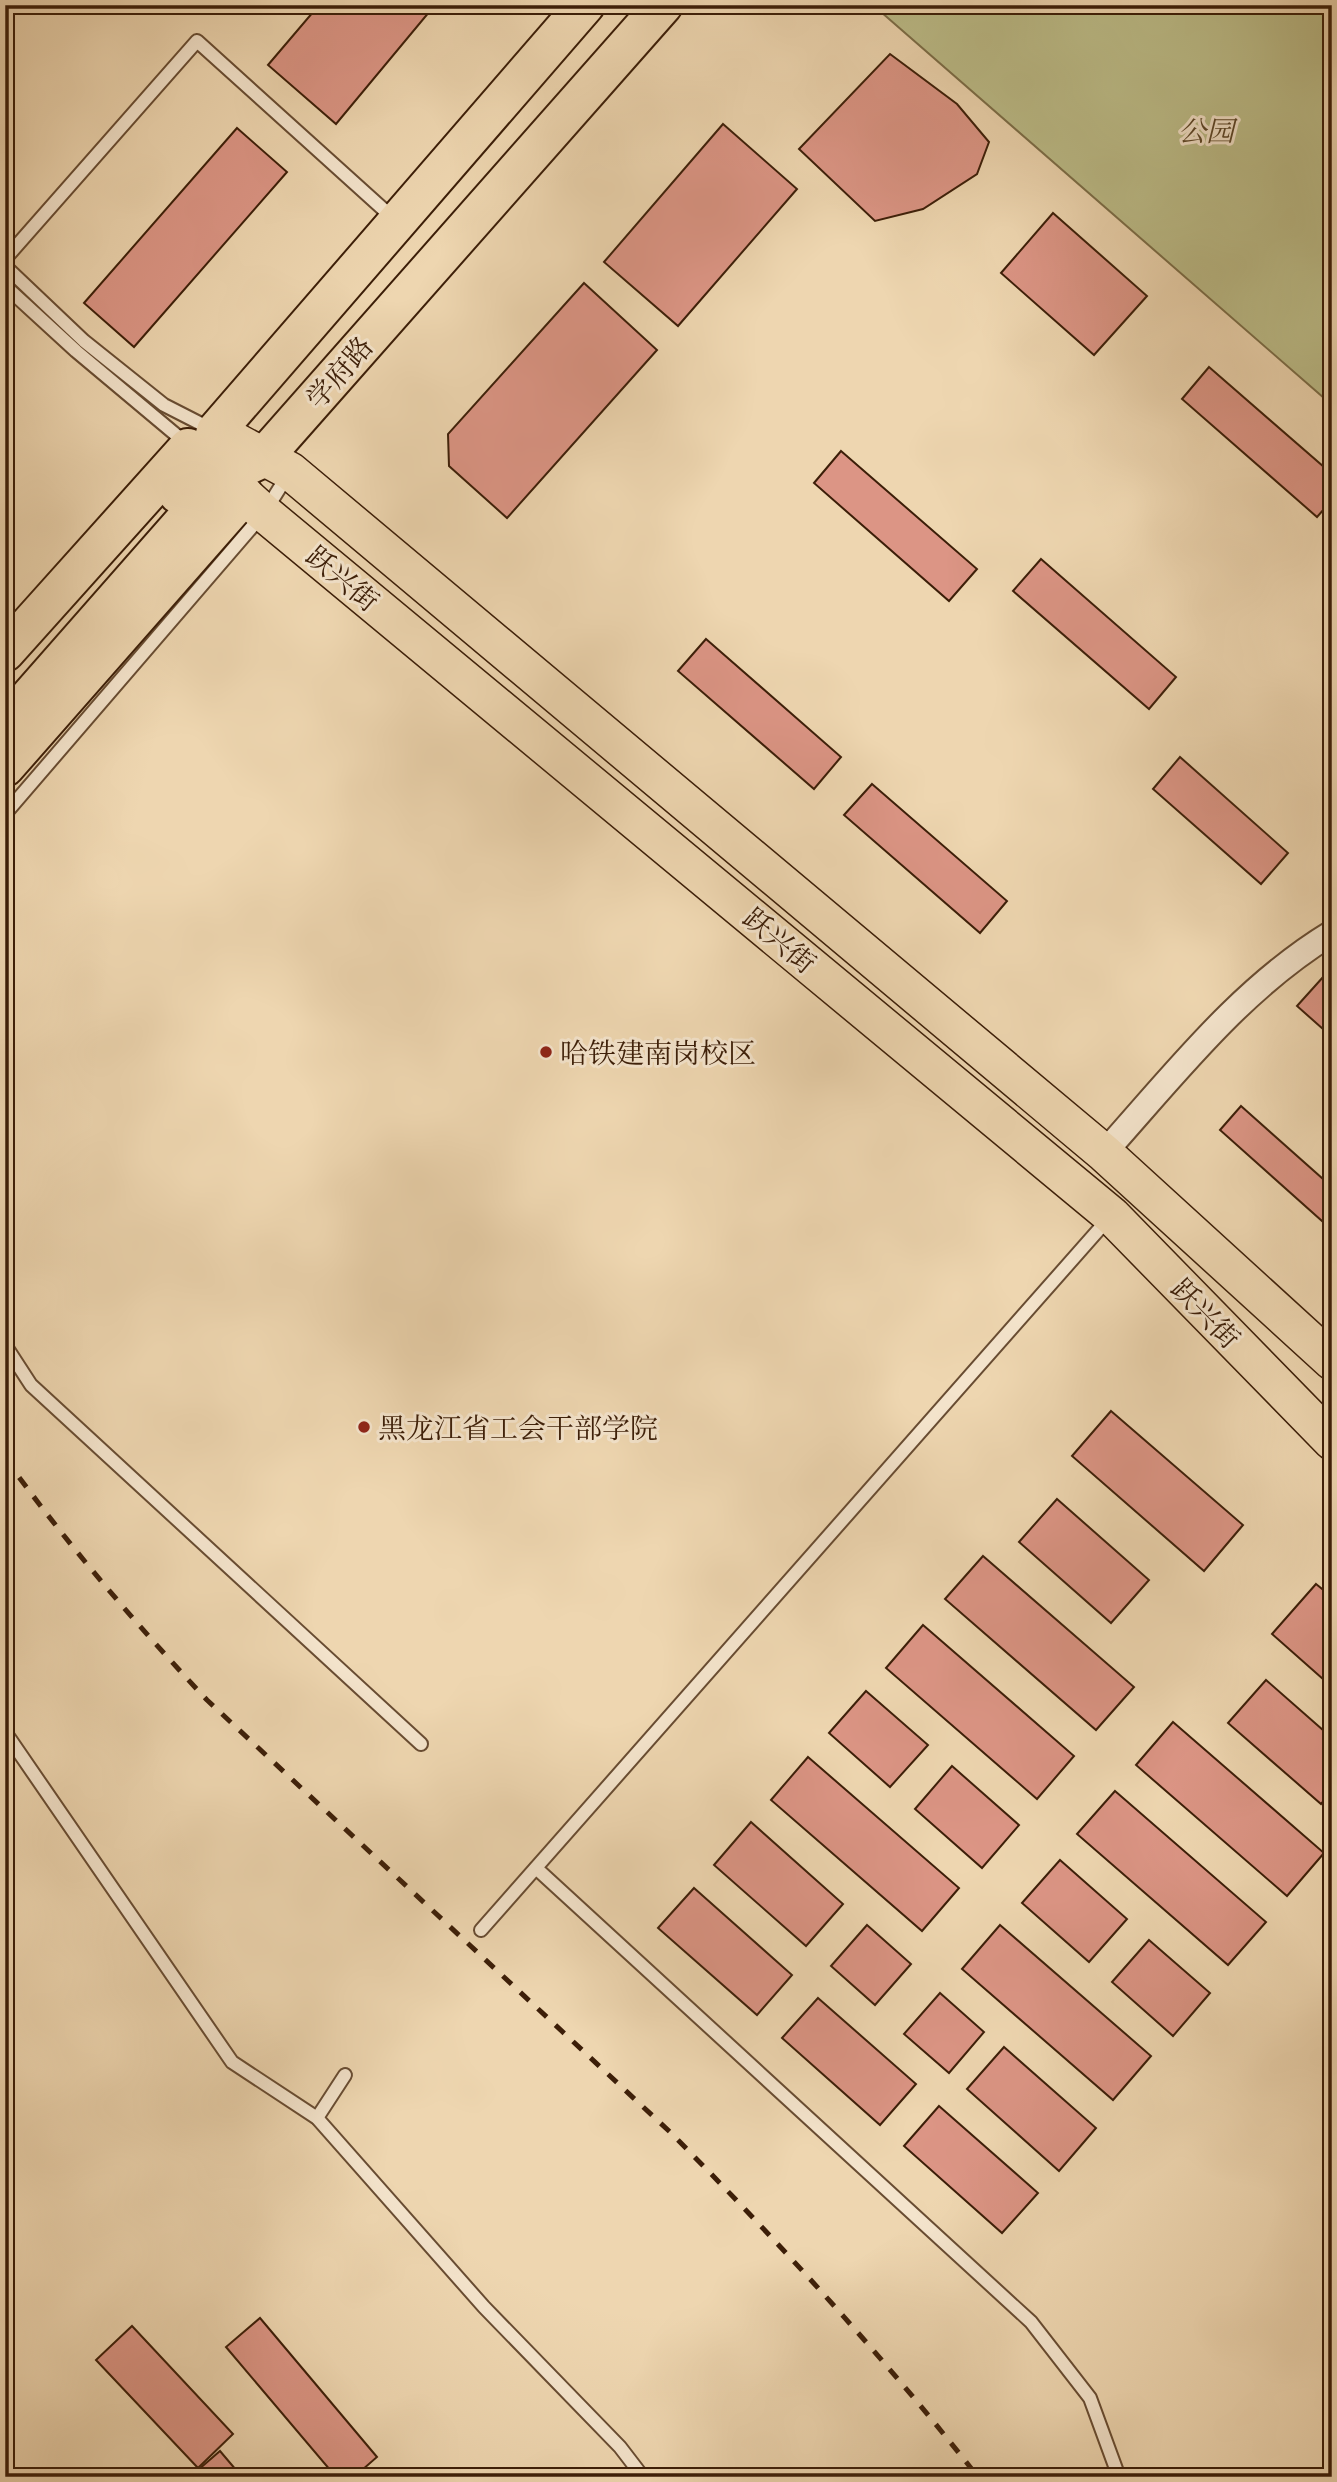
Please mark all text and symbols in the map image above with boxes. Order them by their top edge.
park label: 公园 [1178,110,1238,151]
street label: 学府路 [296,327,382,417]
street label: 跃兴街 [298,535,388,621]
street label: 跃兴街 [735,897,825,983]
place label: 哈铁建南岗校区 [560,1032,756,1073]
marker: 哈铁建南岗校区 [538,1044,554,1060]
street label: 跃兴街 [1162,1269,1250,1357]
place label: 黑龙江省工会干部学院 [378,1407,658,1448]
marker: 黑龙江省工会干部学院 [356,1419,372,1435]

